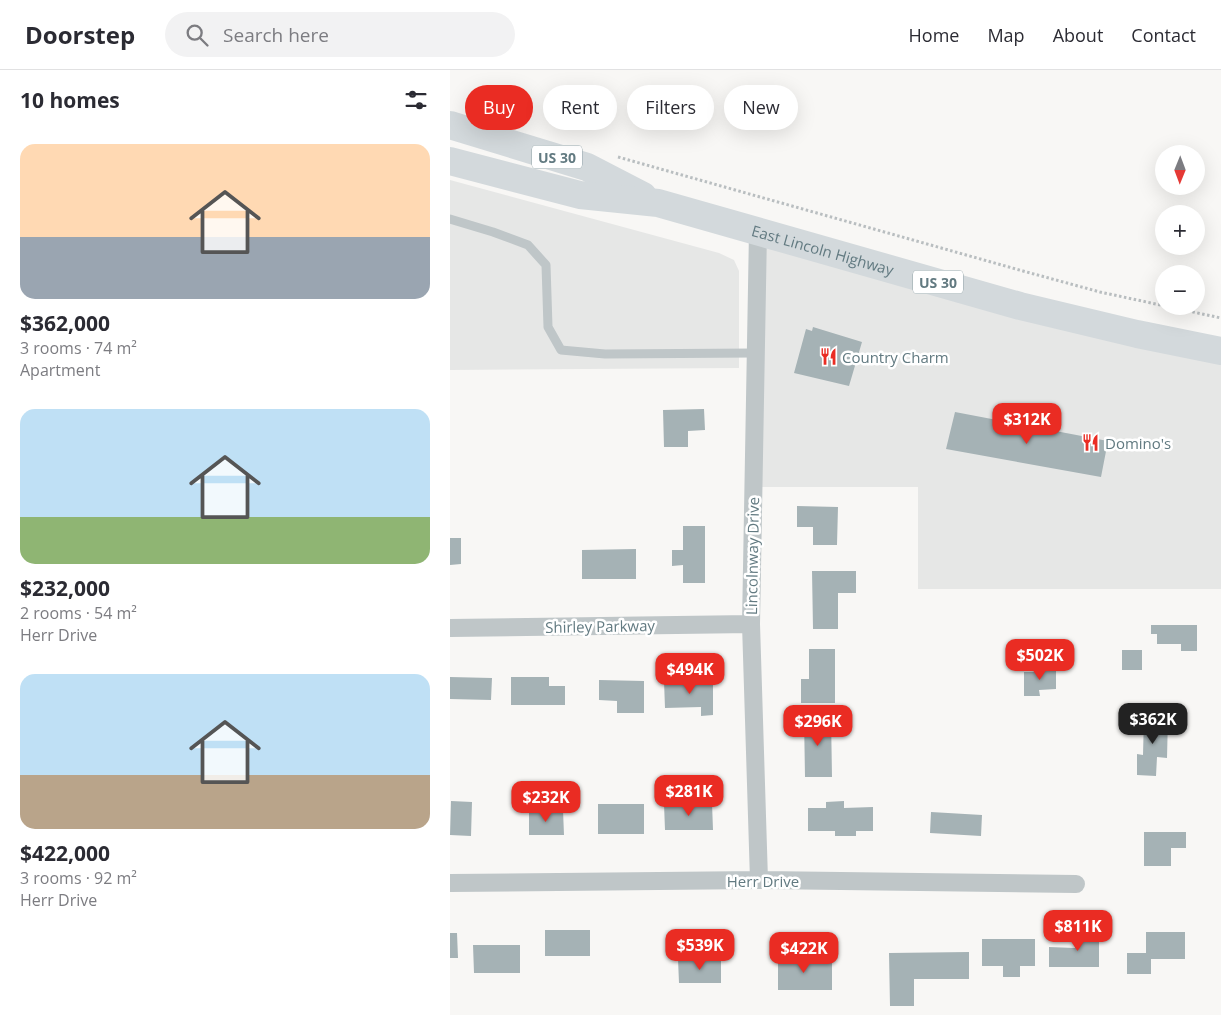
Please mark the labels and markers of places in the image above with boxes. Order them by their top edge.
restaurant icon: Country Charm [818,347,838,367]
place label: Country Charm [842,347,949,367]
pin: $312K [992,402,1062,445]
restaurant icon: Domino's [1081,433,1101,453]
place label: Domino's [1105,433,1171,453]
pin: $502K [1005,638,1075,681]
pin: $494K [655,652,725,695]
pin: $362K [1118,702,1188,745]
pin: $296K [783,704,853,747]
pin: $281K [654,774,724,817]
pin: $232K [511,780,581,823]
pin: $811K [1043,910,1113,952]
pin: $539K [665,928,735,971]
pin: $422K [769,932,839,974]

